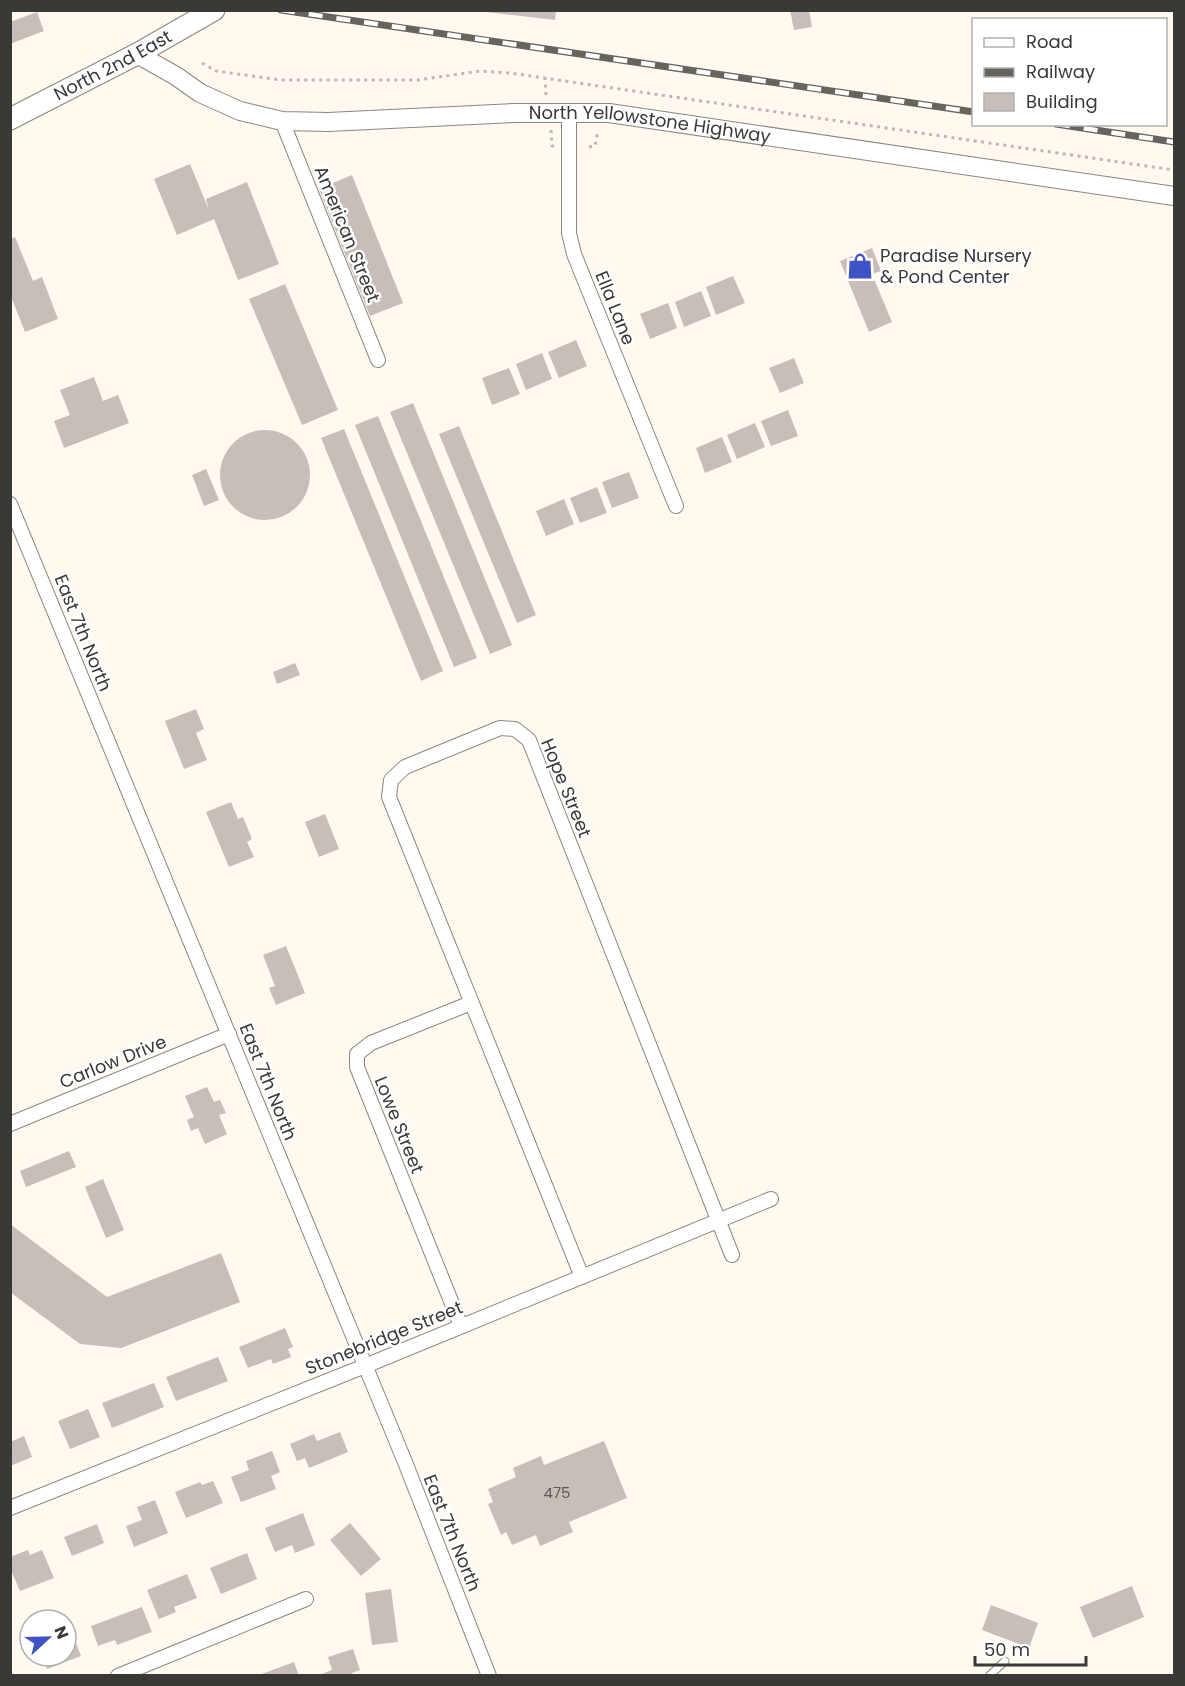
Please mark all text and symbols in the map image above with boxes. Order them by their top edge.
legend [972,18,1167,126]
street label: North 2nd East [49,24,176,106]
text: Road [1026,29,1073,54]
text: Railway [1026,59,1095,84]
text: Building [1026,89,1098,114]
street label: North Yellowstone Highway [529,100,772,149]
street label: American Street [309,162,386,306]
place label: Paradise Nursery & Pond Center [880,243,1032,289]
shop icon: Paradise Nursery & Pond Center [845,251,875,281]
street label: Ella Lane [589,267,642,349]
street label: East 7th North [49,571,118,695]
street label: Hope Street [535,735,598,841]
street label: East 7th North [234,1020,303,1144]
street label: Carlow Drive [56,1029,170,1094]
street label: Lowe Street [369,1073,430,1177]
street label: Stonebridge Street [301,1295,466,1381]
street label: East 7th North [418,1471,487,1595]
house number: 475 [543,1482,571,1503]
north arrow [18,1608,78,1668]
text: N [49,1623,74,1642]
scale bar [975,1629,1086,1667]
text: 50 m [984,1637,1030,1662]

